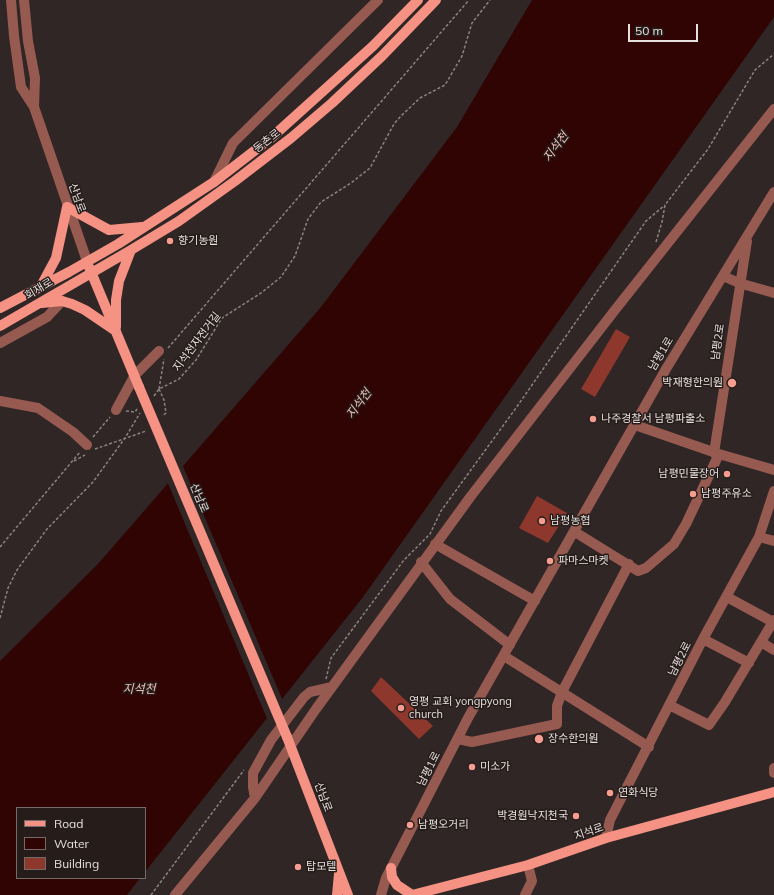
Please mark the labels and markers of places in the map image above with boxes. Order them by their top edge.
place label: 향기농원 [178,234,218,248]
marker: 향기농원 [165,236,175,246]
place label: 박재형한의원 [662,376,723,390]
marker: 박재형한의원 [726,377,738,389]
place label: 나주경찰서 남평파출소 [601,412,705,426]
marker: 나주경찰서 남평파출소 [588,414,598,424]
place label: 남평민물장어 [658,467,719,481]
marker: 남평민물장어 [722,469,732,479]
place label: 남평주유소 [701,487,752,501]
marker: 남평주유소 [688,489,698,499]
place label: 남평농협 [550,514,590,528]
marker: 남평농협 [537,516,547,526]
place label: 파마스마켓 [558,554,609,568]
marker: 파마스마켓 [545,556,555,566]
place label: 영평 교회 yongpyong church [409,695,512,721]
marker: 영평 교회 yongpyong church [396,703,406,713]
place label: 장수한의원 [548,732,599,746]
marker: 장수한의원 [533,733,545,745]
place label: 미소가 [480,760,510,774]
marker: 미소가 [467,762,477,772]
place label: 연화식당 [618,786,658,800]
marker: 연화식당 [605,788,615,798]
place label: 박경원낙지천국 [497,809,568,823]
marker: 박경원낙지천국 [571,811,581,821]
place label: 남평오거리 [418,818,469,832]
marker: 남평오거리 [405,820,415,830]
place label: 탑모텔 [306,860,336,874]
marker: 탑모텔 [293,862,303,872]

